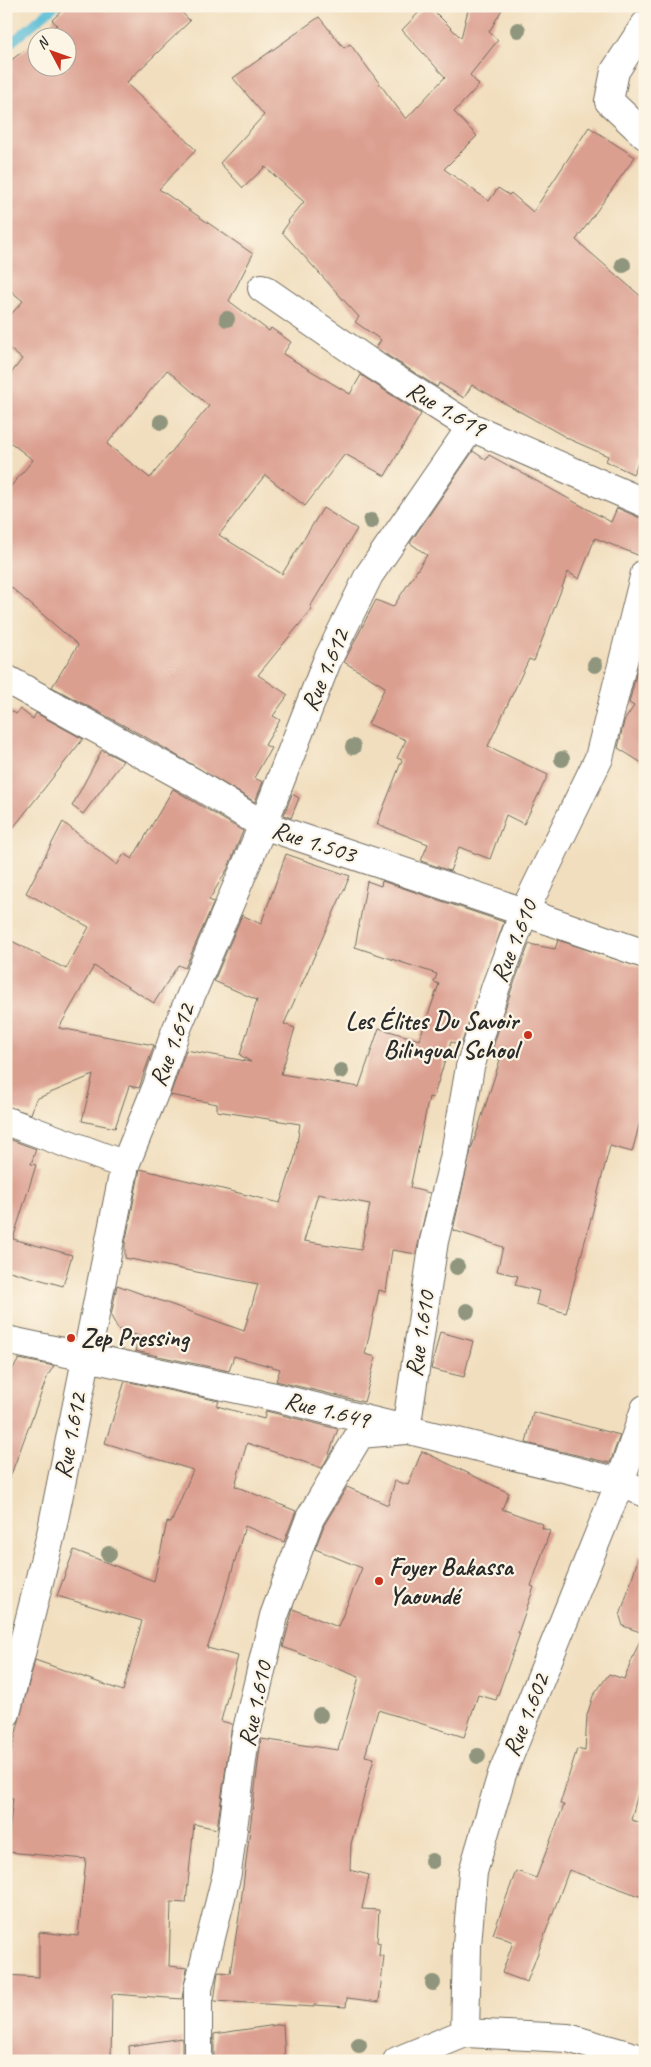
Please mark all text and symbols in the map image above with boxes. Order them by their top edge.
north arrow [28,28,78,78]
text: N [33,33,53,53]
street label: Rue 1.619 [401,374,493,445]
street label: Rue 1.612 [293,623,357,716]
street label: Rue 1.503 [268,813,362,871]
street label: Rue 1.610 [483,893,546,987]
street label: Rue 1.612 [142,997,203,1091]
place label: Les Élites Du Savoir Bilingual School [345,1005,523,1066]
marker: Les Élites Du Savoir Bilingual School [522,1029,534,1041]
street label: Rue 1.610 [397,1287,443,1379]
place label: Zep Pressing [81,1322,190,1354]
marker: Zep Pressing [65,1332,77,1344]
street label: Rue 1.649 [281,1384,374,1436]
street label: Rue 1.612 [46,1389,94,1481]
place label: Foyer Bakassa Yaoundé [389,1551,514,1612]
marker: Foyer Bakassa Yaoundé [373,1575,385,1587]
street label: Rue 1.610 [230,1657,280,1749]
street label: Rue 1.602 [495,1667,558,1761]

